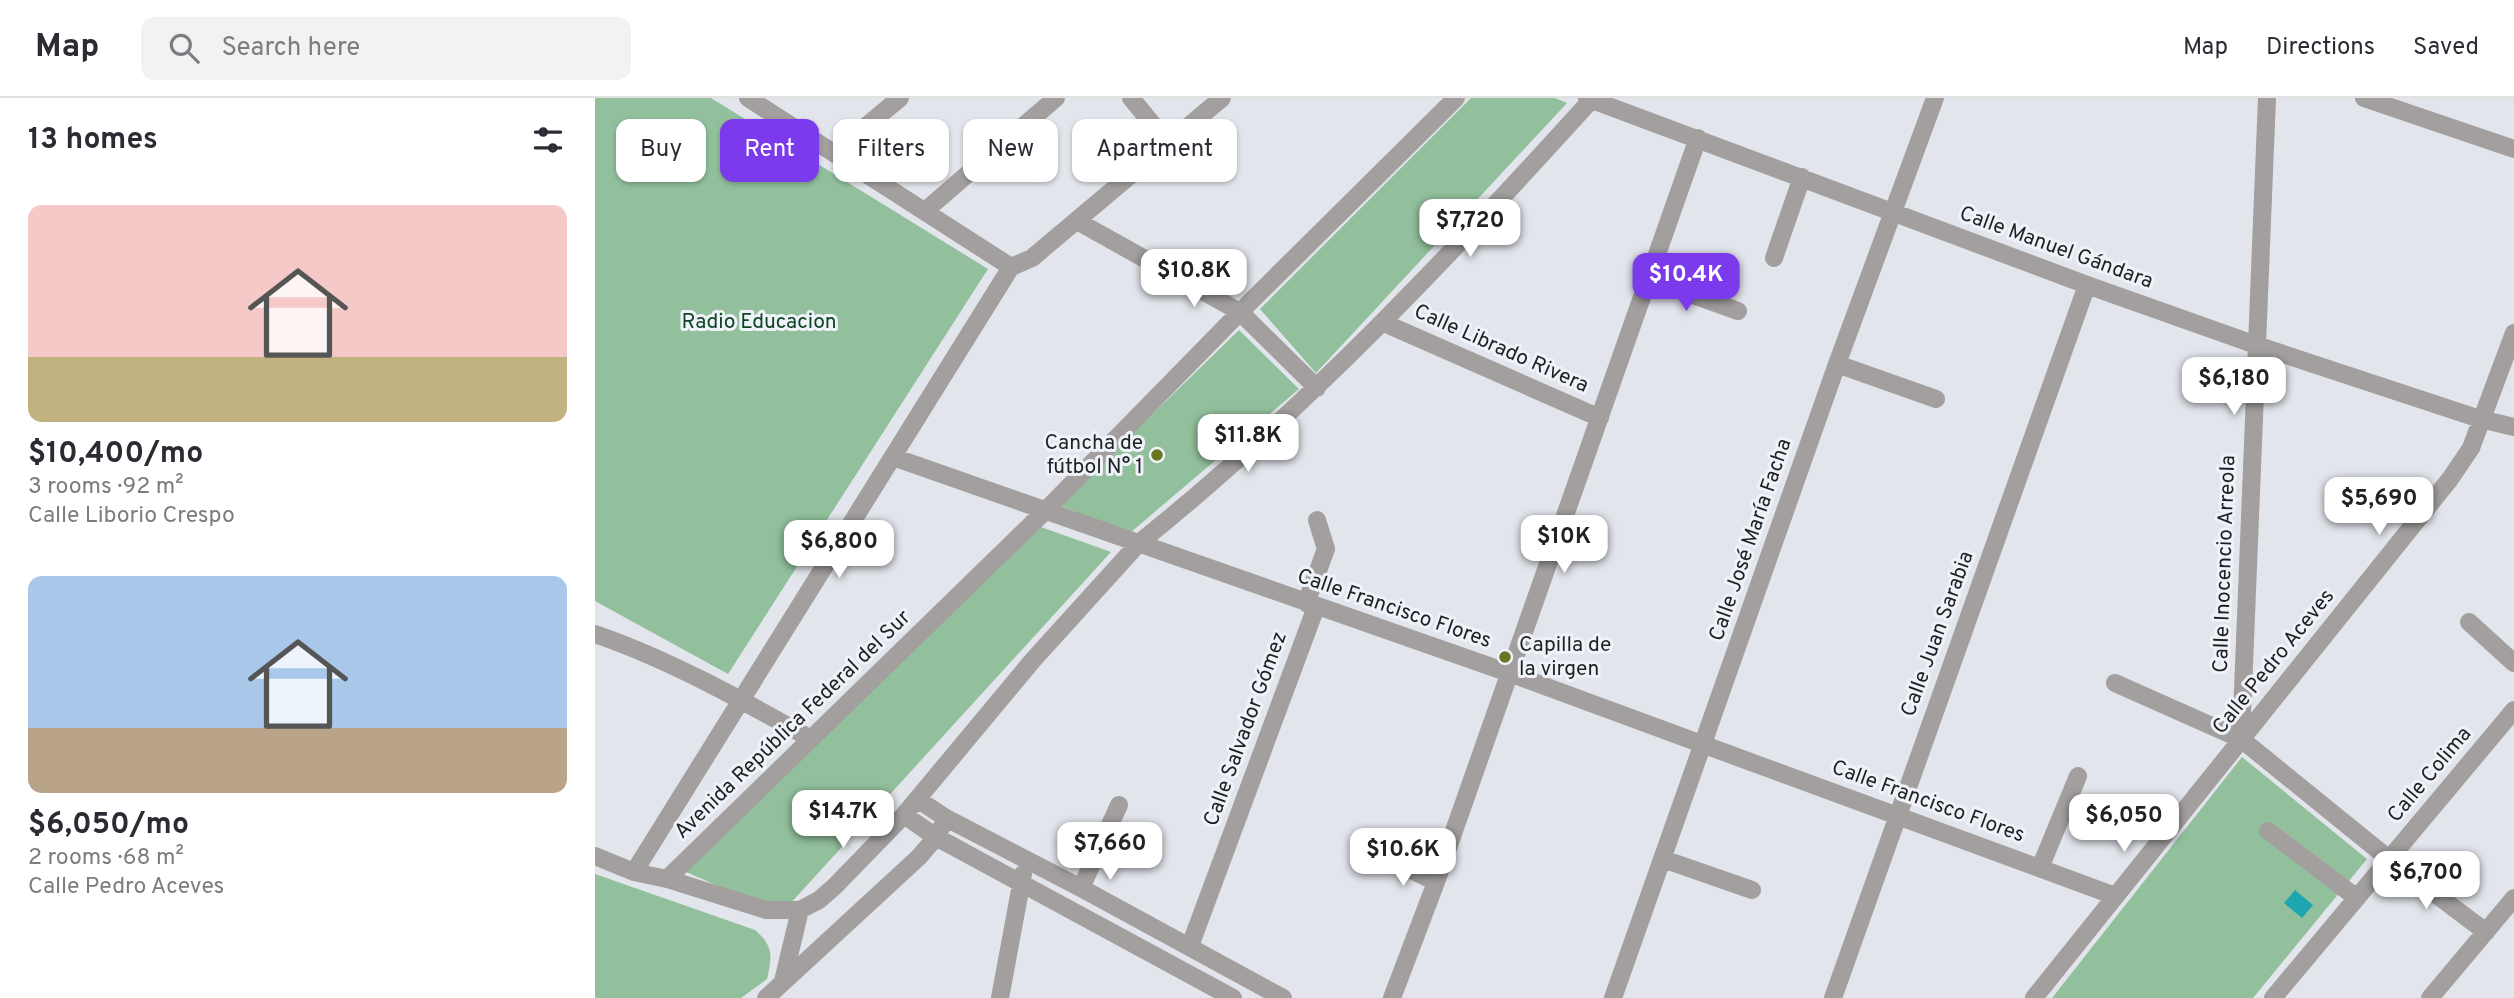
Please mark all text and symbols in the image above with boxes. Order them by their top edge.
search box [141,17,631,80]
text: Map [35,27,99,69]
icon: search [165,29,203,67]
text: Search here [221,32,360,65]
text: Map [2183,33,2228,63]
text: Directions [2266,33,2375,63]
text: Saved [2413,33,2479,63]
chip: Buy [616,119,706,182]
chip: Rent [720,119,819,182]
chip: Filters [833,119,949,182]
chip: New [963,119,1058,182]
chip: Apartment [1072,119,1237,182]
icon: filters [529,121,567,159]
text: 13 homes [28,122,158,159]
pin: $7,720 [1413,200,1527,259]
street label: Calle Manuel Gándara [1955,200,2157,296]
text: $7,720 [1435,207,1505,236]
icon: home [235,250,361,376]
pin: $10.8K [1137,250,1251,309]
pin: $10.4K [1629,254,1743,313]
text: $10.8K [1157,257,1231,286]
text: $10.4K [1649,261,1723,290]
street label: Calle Librado Rivera [1409,298,1593,400]
park label: Radio Educacion [681,309,837,336]
pin: $6,180 [2177,358,2291,417]
text: $6,180 [2198,365,2270,394]
pin: $11.8K [1191,414,1305,474]
text: $11.8K [1214,422,1282,451]
place label: Cancha de fútbol N° 1 [1044,430,1143,481]
street label: Calle José María Facha [1704,435,1798,645]
text: $10,400/mo [28,436,203,473]
marker: Cancha de fútbol N° 1 [1149,447,1165,463]
street label: Calle Inocencio Arreola [2208,455,2242,673]
text: 3 rooms · 92 m² [28,473,184,502]
pin: $5,690 [2322,478,2436,537]
text: $5,690 [2340,485,2418,514]
text: Calle Liborio Crespo [28,502,235,531]
pin: $10K [1523,516,1605,575]
pin: $6,800 [782,520,896,580]
text: $10K [1537,523,1591,552]
text: $6,800 [800,528,878,557]
street label: Calle Juan Sarabia [1896,548,1980,720]
street label: Calle Francisco Flores [1293,563,1495,655]
street label: Calle Pedro Aceves [2207,584,2341,740]
street label: Avenida República Federal del Sur [669,605,917,845]
icon: home [235,621,361,747]
street label: Calle Salvador Gómez [1198,628,1294,830]
place label: Capilla de la virgen [1519,632,1611,683]
marker: Capilla de la virgen [1497,649,1513,665]
street label: Calle Colima [2382,721,2478,829]
street label: Calle Francisco Flores [1828,754,2028,850]
pin: $14.7K [786,790,900,850]
pin: $6,050 [2067,794,2181,854]
text: $14.7K [808,798,878,827]
text: $6,050 [2085,802,2163,831]
text: $6,050/mo [28,807,189,844]
pin: $7,660 [1053,822,1167,882]
pin: $10.6K [1346,828,1460,888]
text: $7,660 [1073,830,1147,859]
text: $10.6K [1366,836,1440,865]
text: 2 rooms · 68 m² [28,844,184,873]
pin: $6,700 [2369,852,2483,911]
text: $6,700 [2389,859,2463,888]
text: Calle Pedro Aceves [28,873,224,902]

